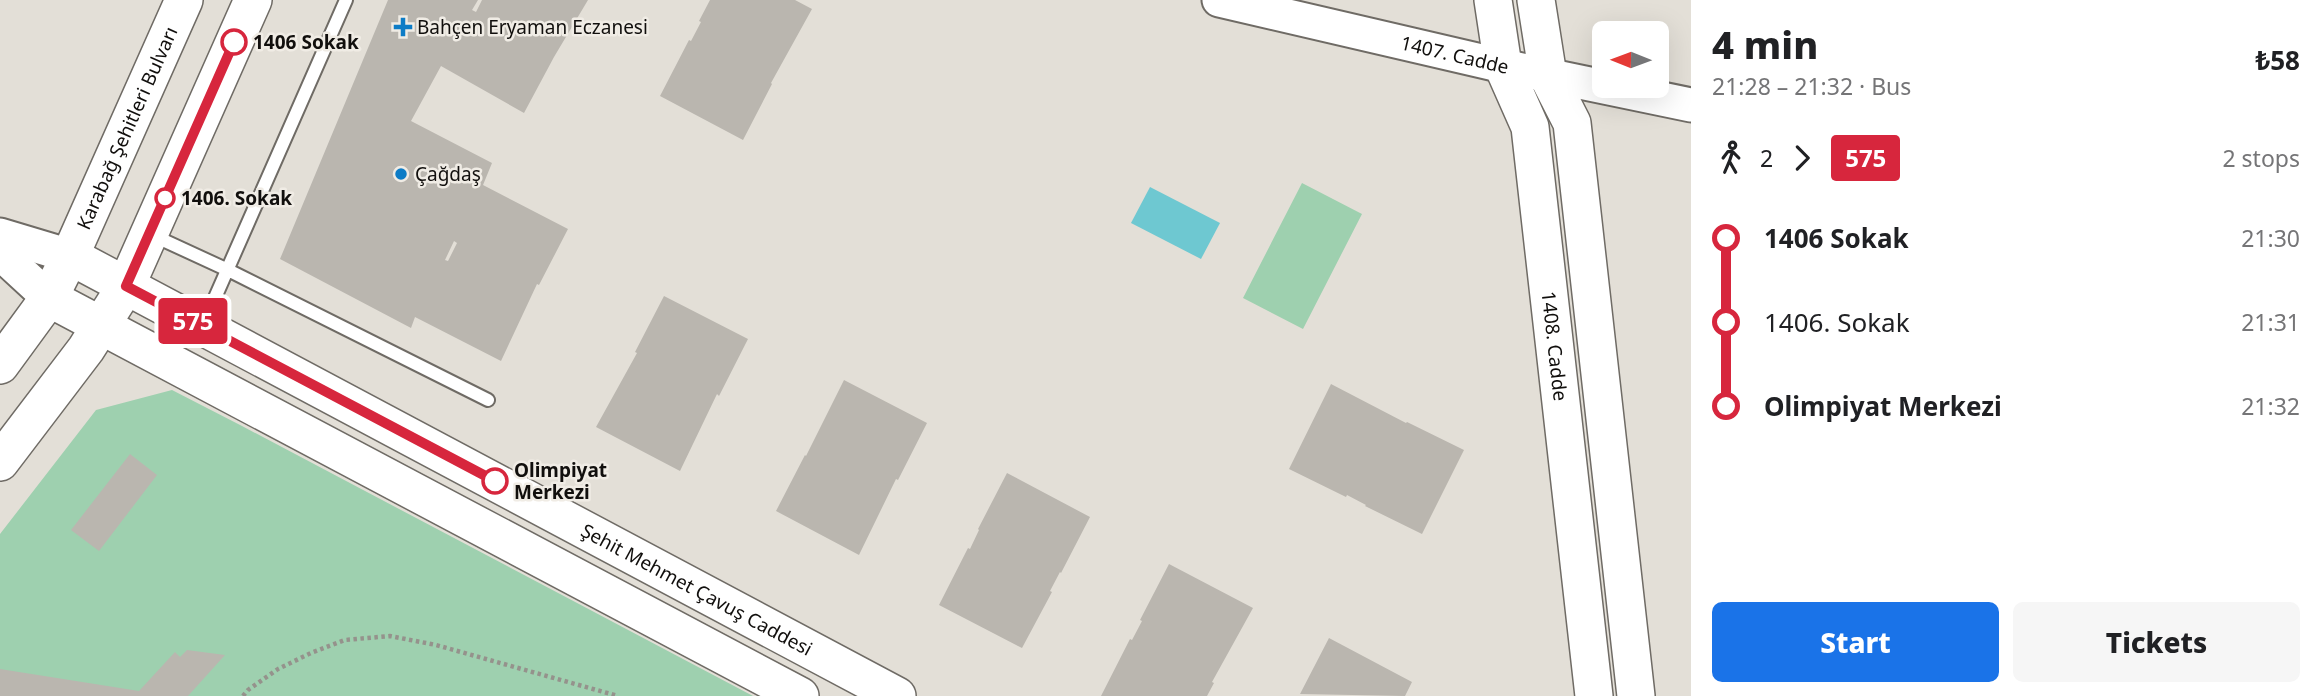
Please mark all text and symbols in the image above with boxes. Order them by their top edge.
place label: Bahçen Eryaman Eczanesi [417,14,648,40]
text: 4 min [1712,18,1818,70]
marker: Bahçen Eryaman Eczanesi [395,19,411,35]
north arrow [1592,21,1670,98]
map controls [1592,21,1669,98]
street label: Karabağ Şehitleri Bulvarı [70,22,184,234]
marker: 1406 Sokak [221,29,247,55]
place label: 1406 Sokak [253,29,359,55]
street label: 1407. Cadde [1398,30,1511,80]
text: ₺58 [2255,42,2300,78]
text: 21:28 – 21:32 · Bus [1712,70,1911,102]
icon: walk [1712,139,1750,177]
icon: forward [1783,139,1821,177]
text: 575 [1845,141,1886,174]
text: 2 [1760,142,1773,174]
text: 2 stops [2222,142,2300,174]
place label: Çağdaş [415,161,481,187]
marker: Çağdaş [393,166,409,182]
place label: 1406. Sokak [181,185,292,211]
marker: 1406. Sokak [155,188,175,208]
text: 1406 Sokak [1764,220,1909,256]
text: 21:30 [2241,222,2300,254]
street label: 1408. Cadde [1536,290,1574,402]
line badge: 575 [153,298,233,344]
text: 575 [172,304,214,337]
text: 1406. Sokak [1764,304,1910,340]
text: 21:31 [2241,306,2300,338]
text: Olimpiyat Merkezi [1764,388,2002,424]
text: 21:32 [2241,390,2300,422]
place label: Olimpiyat Merkezi [514,457,607,505]
marker: Olimpiyat Merkezi [482,468,508,494]
street label: Şehit Mehmet Çavuş Caddesi [577,517,817,662]
button: Start [1712,602,1999,682]
button: Tickets [2013,602,2300,682]

